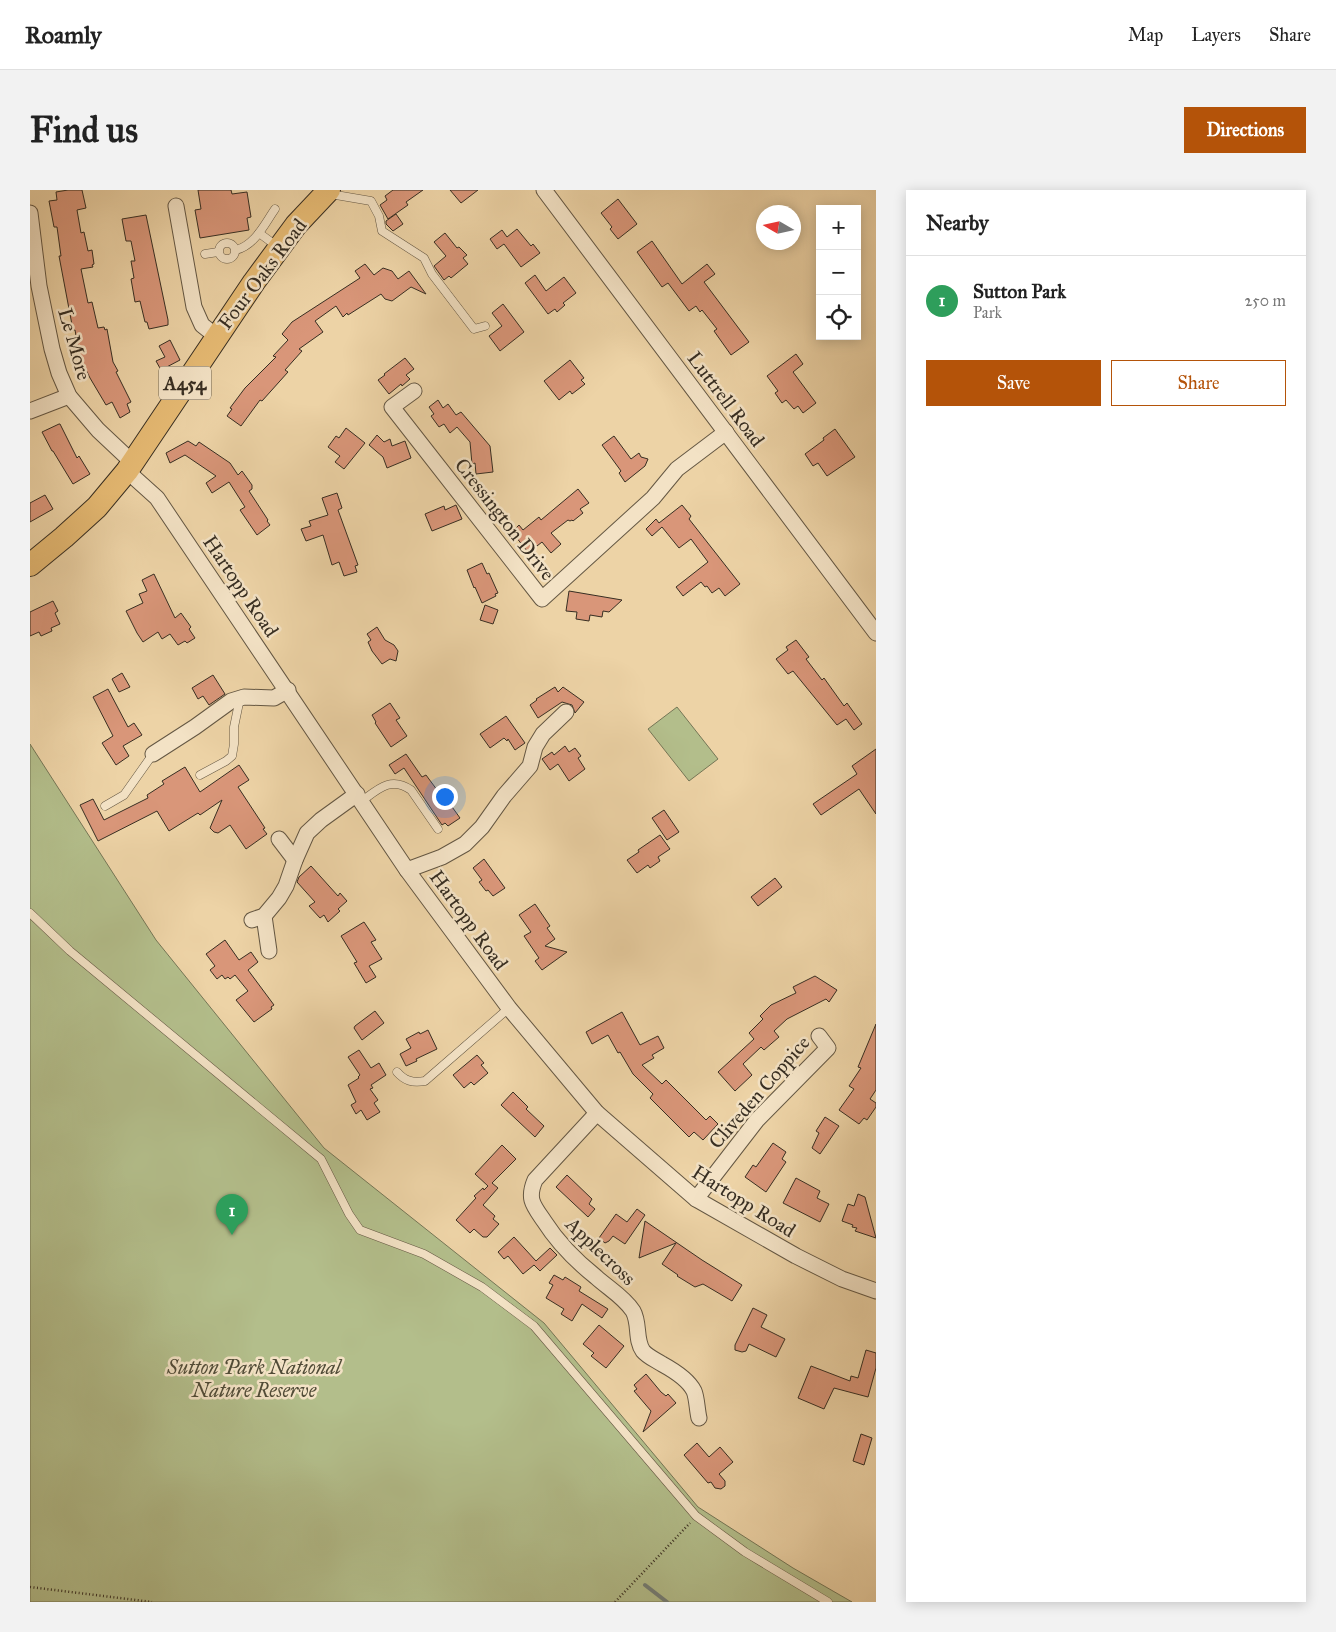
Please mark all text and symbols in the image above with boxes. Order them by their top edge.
text: Roamly [25,20,102,50]
text: Map [1128,24,1163,46]
text: Layers [1191,24,1241,46]
text: Share [1269,24,1311,46]
button: Directions [1184,107,1306,153]
text: Find us [30,109,138,152]
north arrow [756,205,801,250]
map controls [816,205,861,340]
button: + [816,205,861,250]
text: Nearby [926,210,989,236]
street label: Four Oaks Road [213,214,311,334]
button: − [816,250,861,295]
text: Sutton Park [973,280,1066,303]
text: 1 [939,291,945,310]
text: 250 m [1245,291,1286,310]
button: locate [816,295,861,340]
text: Park [973,303,1002,322]
street label: Le More [53,305,97,383]
street label: Luttrell Road [682,347,770,451]
button: Save [926,360,1101,406]
button: Share [1111,360,1286,406]
road number: A454 [159,367,211,400]
street label: Cressington Drive [449,453,560,585]
street label: Hartopp Road [198,531,284,641]
your location [432,784,458,810]
street label: Hartopp Road [425,865,513,975]
street label: Cliveden Coppice [704,1031,814,1153]
street label: Hartopp Road [688,1160,800,1242]
pin: 1 [216,1194,248,1235]
street label: Applecross [560,1211,641,1290]
park label: Sutton Park National Nature Reserve [166,1355,343,1402]

